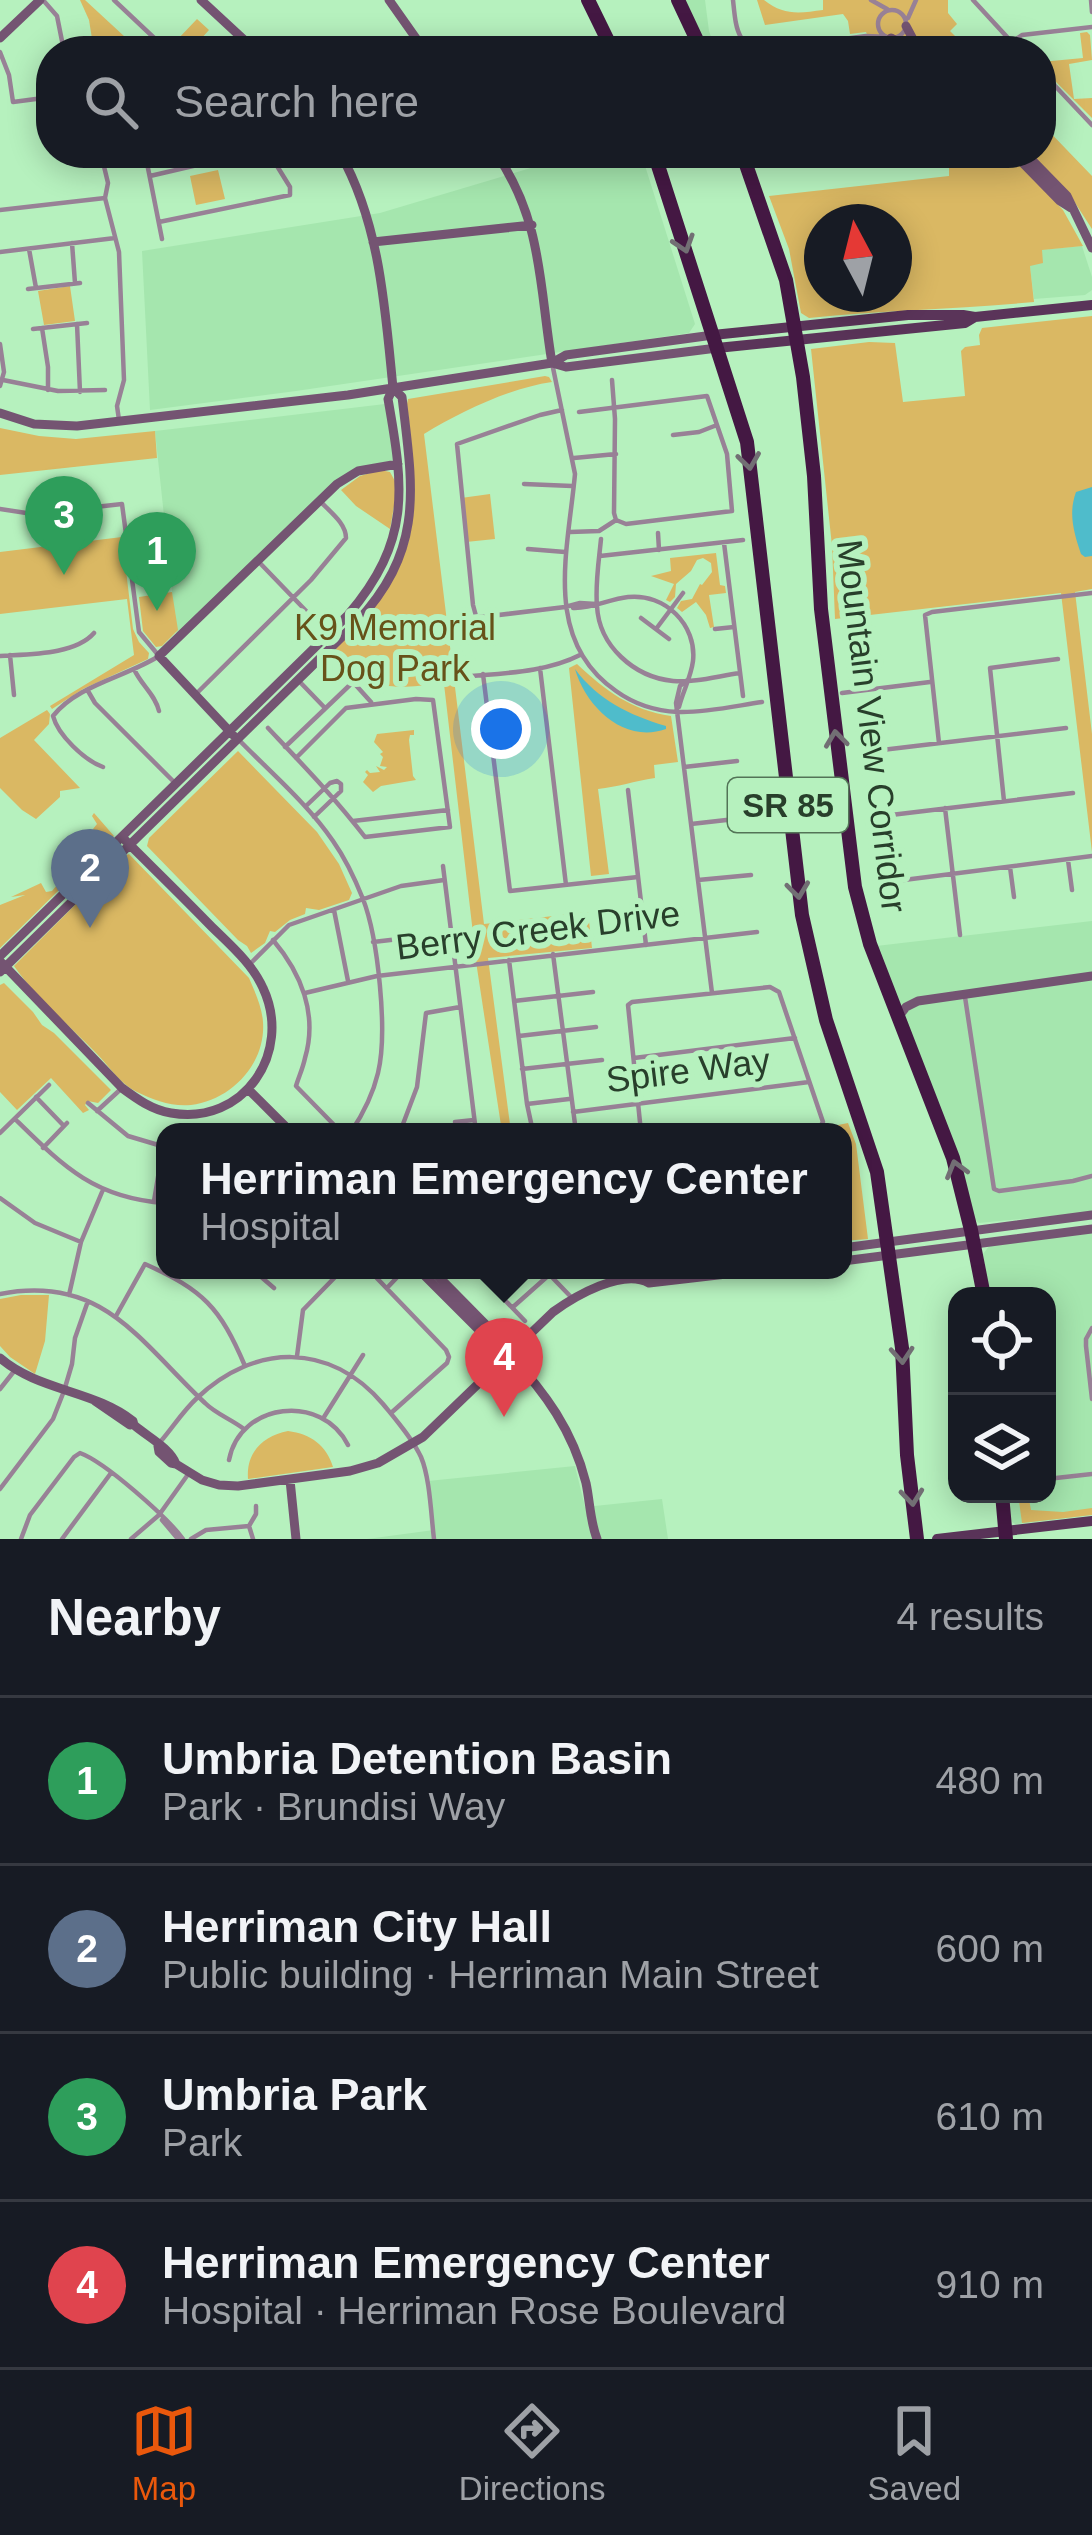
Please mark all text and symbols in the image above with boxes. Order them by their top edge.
search box [36,36,1056,168]
icon: search [78,69,144,135]
text: Search here [174,76,419,127]
north arrow [804,204,912,312]
one-way arrow [669,233,694,254]
one-way arrow [735,451,761,470]
pin: 3 [25,476,103,575]
pin: 1 [118,512,196,611]
street label: Mountain View Corridor [829,537,915,915]
park label: K9 Memorial Dog Park [294,607,496,689]
your location [471,699,531,759]
one-way arrow [824,729,850,749]
road number: SR 85 [728,778,848,832]
pin: 2 [51,829,129,928]
one-way arrow [785,880,811,900]
street label: Berry Creek Drive [394,892,682,968]
street label: Spire Way [604,1040,772,1100]
popup [156,1123,852,1279]
text: Herriman Emergency Center [200,1153,808,1204]
one-way arrow [945,1159,970,1180]
text: Hospital [200,1205,341,1248]
map controls [948,1287,1056,1503]
button: locate [948,1287,1056,1395]
pin: 4 [465,1318,543,1417]
one-way arrow [888,1345,914,1364]
button: layers [948,1395,1056,1503]
one-way arrow [899,1488,924,1507]
text: Nearby [48,1589,221,1646]
text: 4 results [897,1595,1044,1638]
text: Umbria Detention Basin [162,1733,672,1784]
text: 1 [76,1759,98,1802]
text: 480 m [936,1759,1044,1802]
text: Park · Brundisi Way [162,1785,505,1828]
text: Herriman City Hall [162,1901,552,1952]
text: 2 [76,1927,98,1970]
text: 600 m [936,1927,1044,1970]
text: Public building · Herriman Main Street [162,1953,819,1996]
text: Umbria Park [162,2069,427,2120]
text: 3 [76,2095,98,2138]
text: 610 m [936,2095,1044,2138]
text: Park [162,2121,242,2164]
text: Herriman Emergency Center [162,2237,770,2288]
text: 4 [76,2263,98,2306]
text: 910 m [936,2263,1044,2306]
text: Hospital · Herriman Rose Boulevard [162,2289,786,2332]
tab: Map [131,2398,197,2508]
tab: Directions [459,2398,606,2508]
tab: Saved [867,2398,961,2508]

